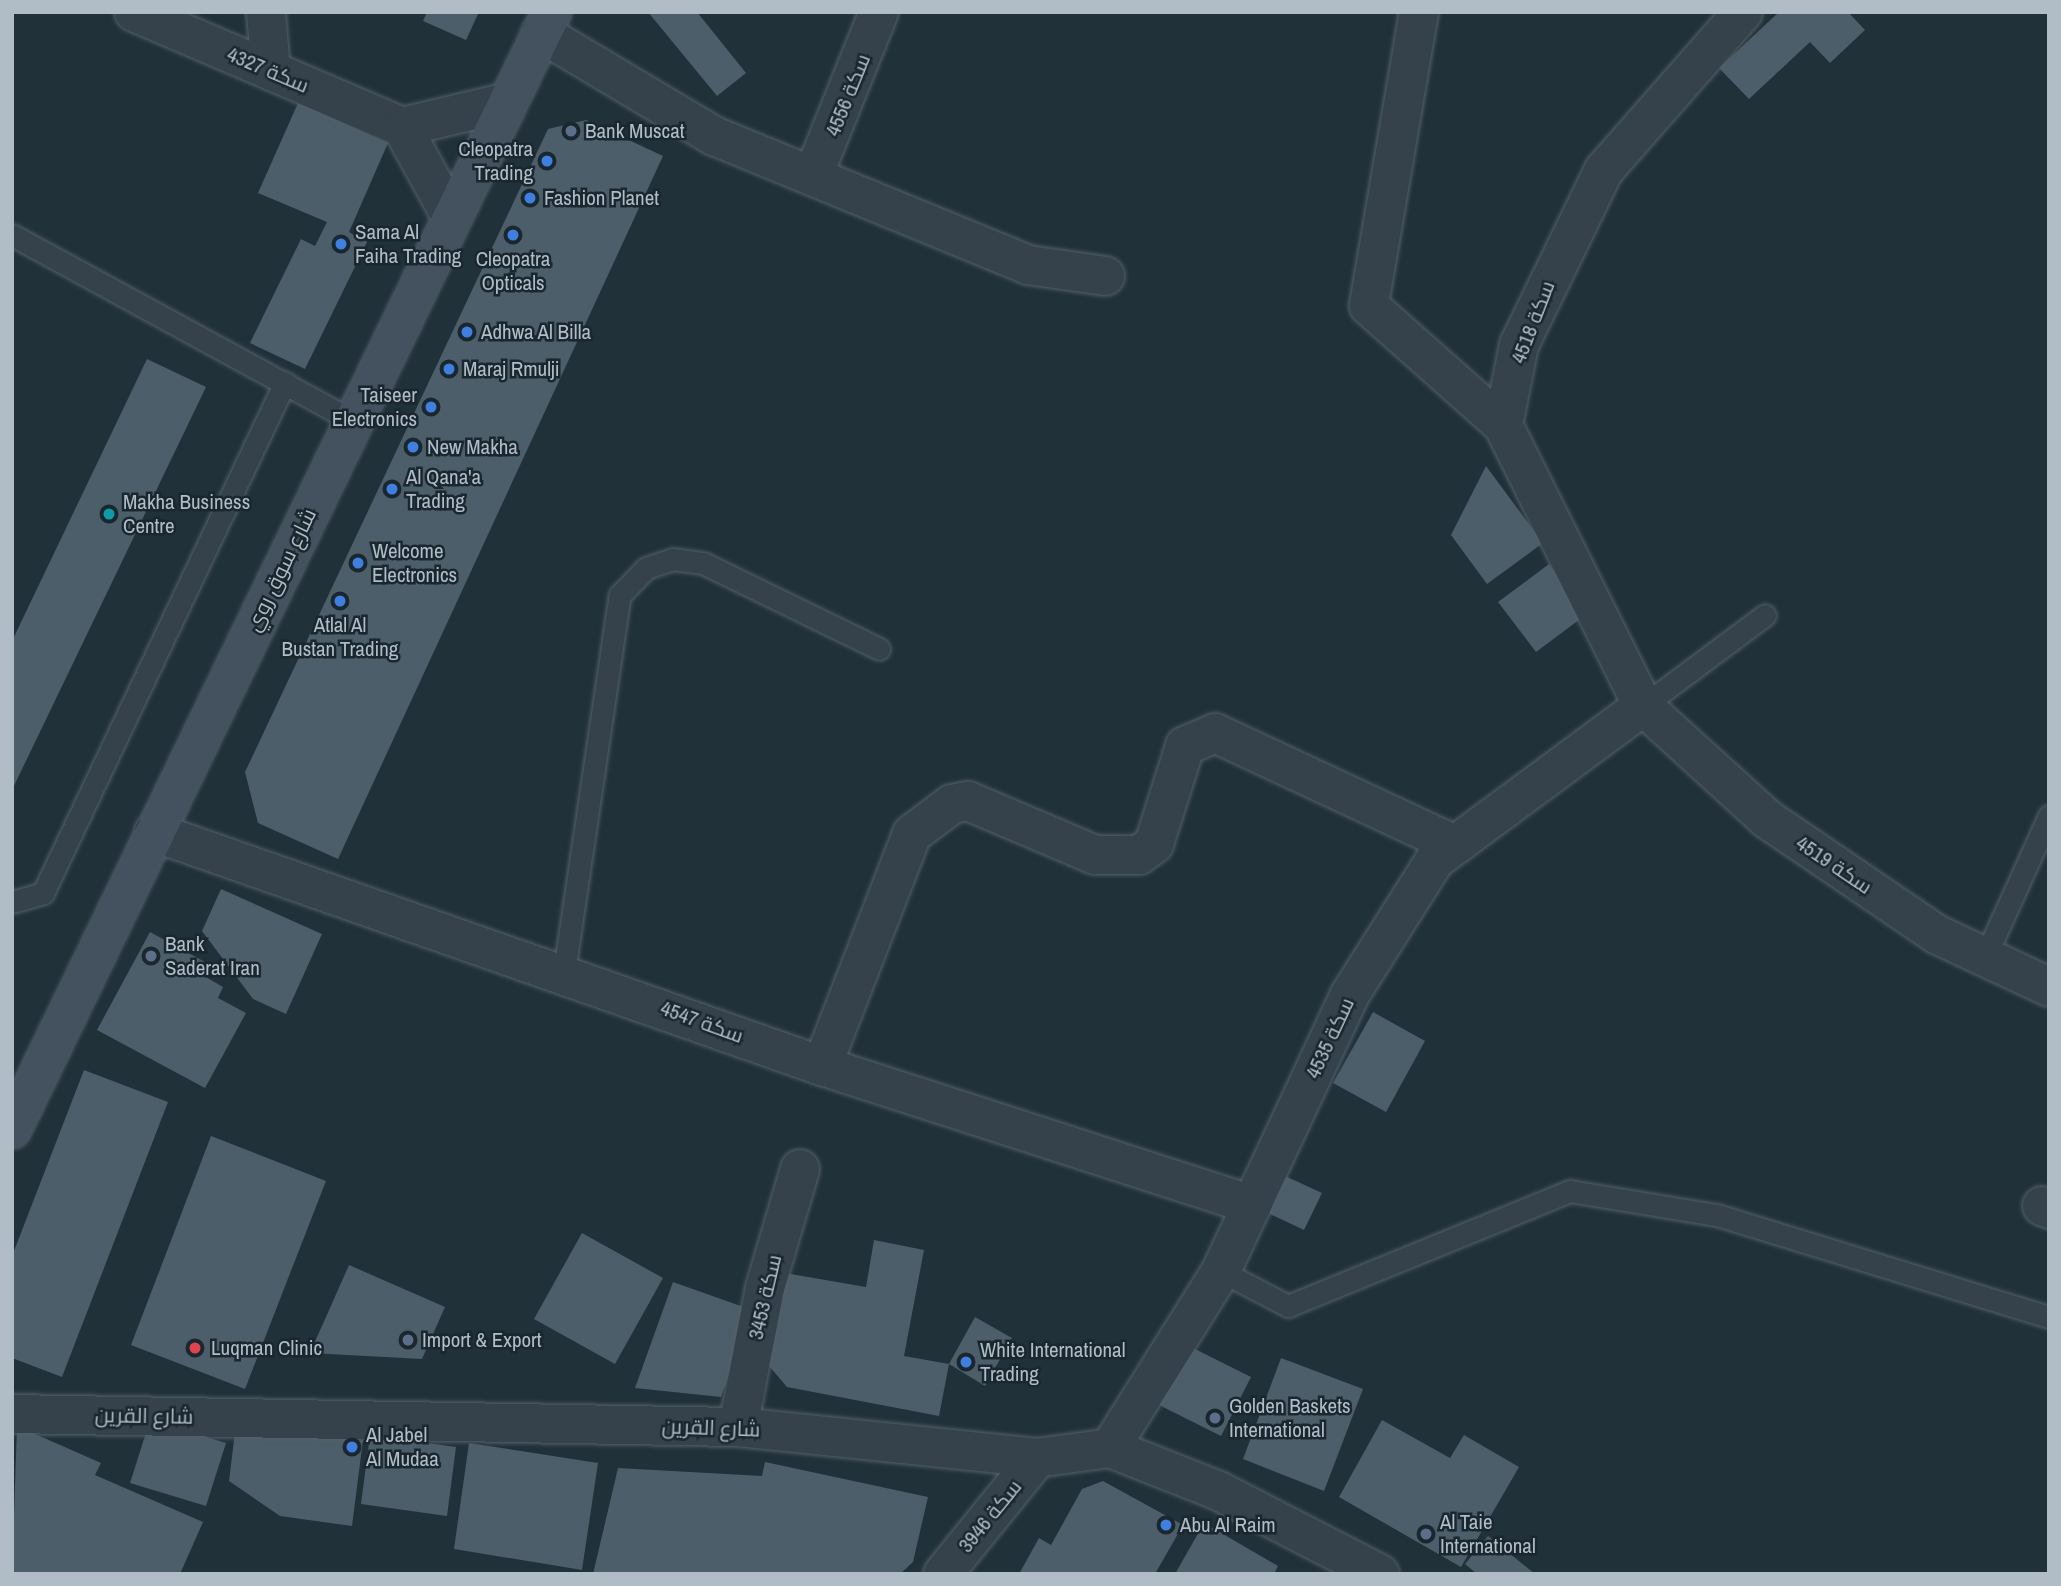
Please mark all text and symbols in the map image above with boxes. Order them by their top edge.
street label: سكة 4327 [223,42,313,98]
street label: سكة 4556 [820,50,876,140]
place label: Bank Muscat [585,118,685,144]
marker: Bank Muscat [563,123,579,139]
place label: Cleopatra Trading [458,136,533,186]
marker: Cleopatra Trading [539,153,555,169]
place label: Fashion Planet [544,185,659,211]
marker: Fashion Planet [522,190,538,206]
place label: Sama Al Faiha Trading [355,219,462,269]
marker: Cleopatra Opticals [505,227,521,243]
marker: Sama Al Faiha Trading [333,236,349,252]
place label: Cleopatra Opticals [476,246,550,296]
street label: سكة 4518 [1506,277,1560,367]
place label: Adhwa Al Billa [481,319,592,345]
marker: Adhwa Al Billa [459,324,475,340]
place label: Maraj Rmulji [463,356,560,382]
marker: Maraj Rmulji [441,361,457,377]
place label: Taiseer Electronics [332,382,417,432]
marker: Taiseer Electronics [423,399,439,415]
place label: New Makha [427,434,518,460]
marker: New Makha [405,439,421,455]
place label: Al Qana'a Trading [406,464,481,514]
marker: Al Qana'a Trading [384,481,400,497]
place label: Makha Business Centre [123,489,250,539]
street label: شارع سوق روي [240,504,322,636]
marker: Makha Business Centre [101,506,117,522]
place label: Welcome Electronics [372,538,457,588]
marker: Welcome Electronics [350,555,366,571]
marker: Atlal Al Bustan Trading [332,593,348,609]
place label: Atlal Al Bustan Trading [281,612,399,662]
street label: سكة 4519 [1791,830,1877,900]
place label: Bank Saderat Iran [165,931,260,981]
marker: Bank Saderat Iran [143,948,159,964]
street label: سكة 4535 [1300,994,1360,1082]
street label: سكة 4547 [657,995,747,1049]
street label: سكة 3453 [743,1252,787,1342]
place label: Import & Export [422,1327,542,1353]
marker: Import & Export [400,1332,416,1348]
place label: Luqman Clinic [211,1335,322,1361]
place label: White International Trading [980,1337,1126,1387]
marker: Luqman Clinic [185,1338,205,1358]
marker: White International Trading [958,1354,974,1370]
place label: Golden Baskets International [1229,1393,1351,1443]
street label: شارع القرين [95,1403,193,1429]
marker: Golden Baskets International [1207,1410,1223,1426]
street label: شارع القرين [661,1414,761,1442]
place label: Al Jabel Al Mudaa [366,1422,439,1472]
marker: Al Jabel Al Mudaa [344,1439,360,1455]
street label: سكة 3946 [953,1474,1027,1558]
place label: Al Taie International [1440,1509,1536,1559]
place label: Abu Al Raim [1180,1512,1277,1538]
marker: Abu Al Raim [1158,1517,1174,1533]
marker: Al Taie International [1418,1526,1434,1542]

